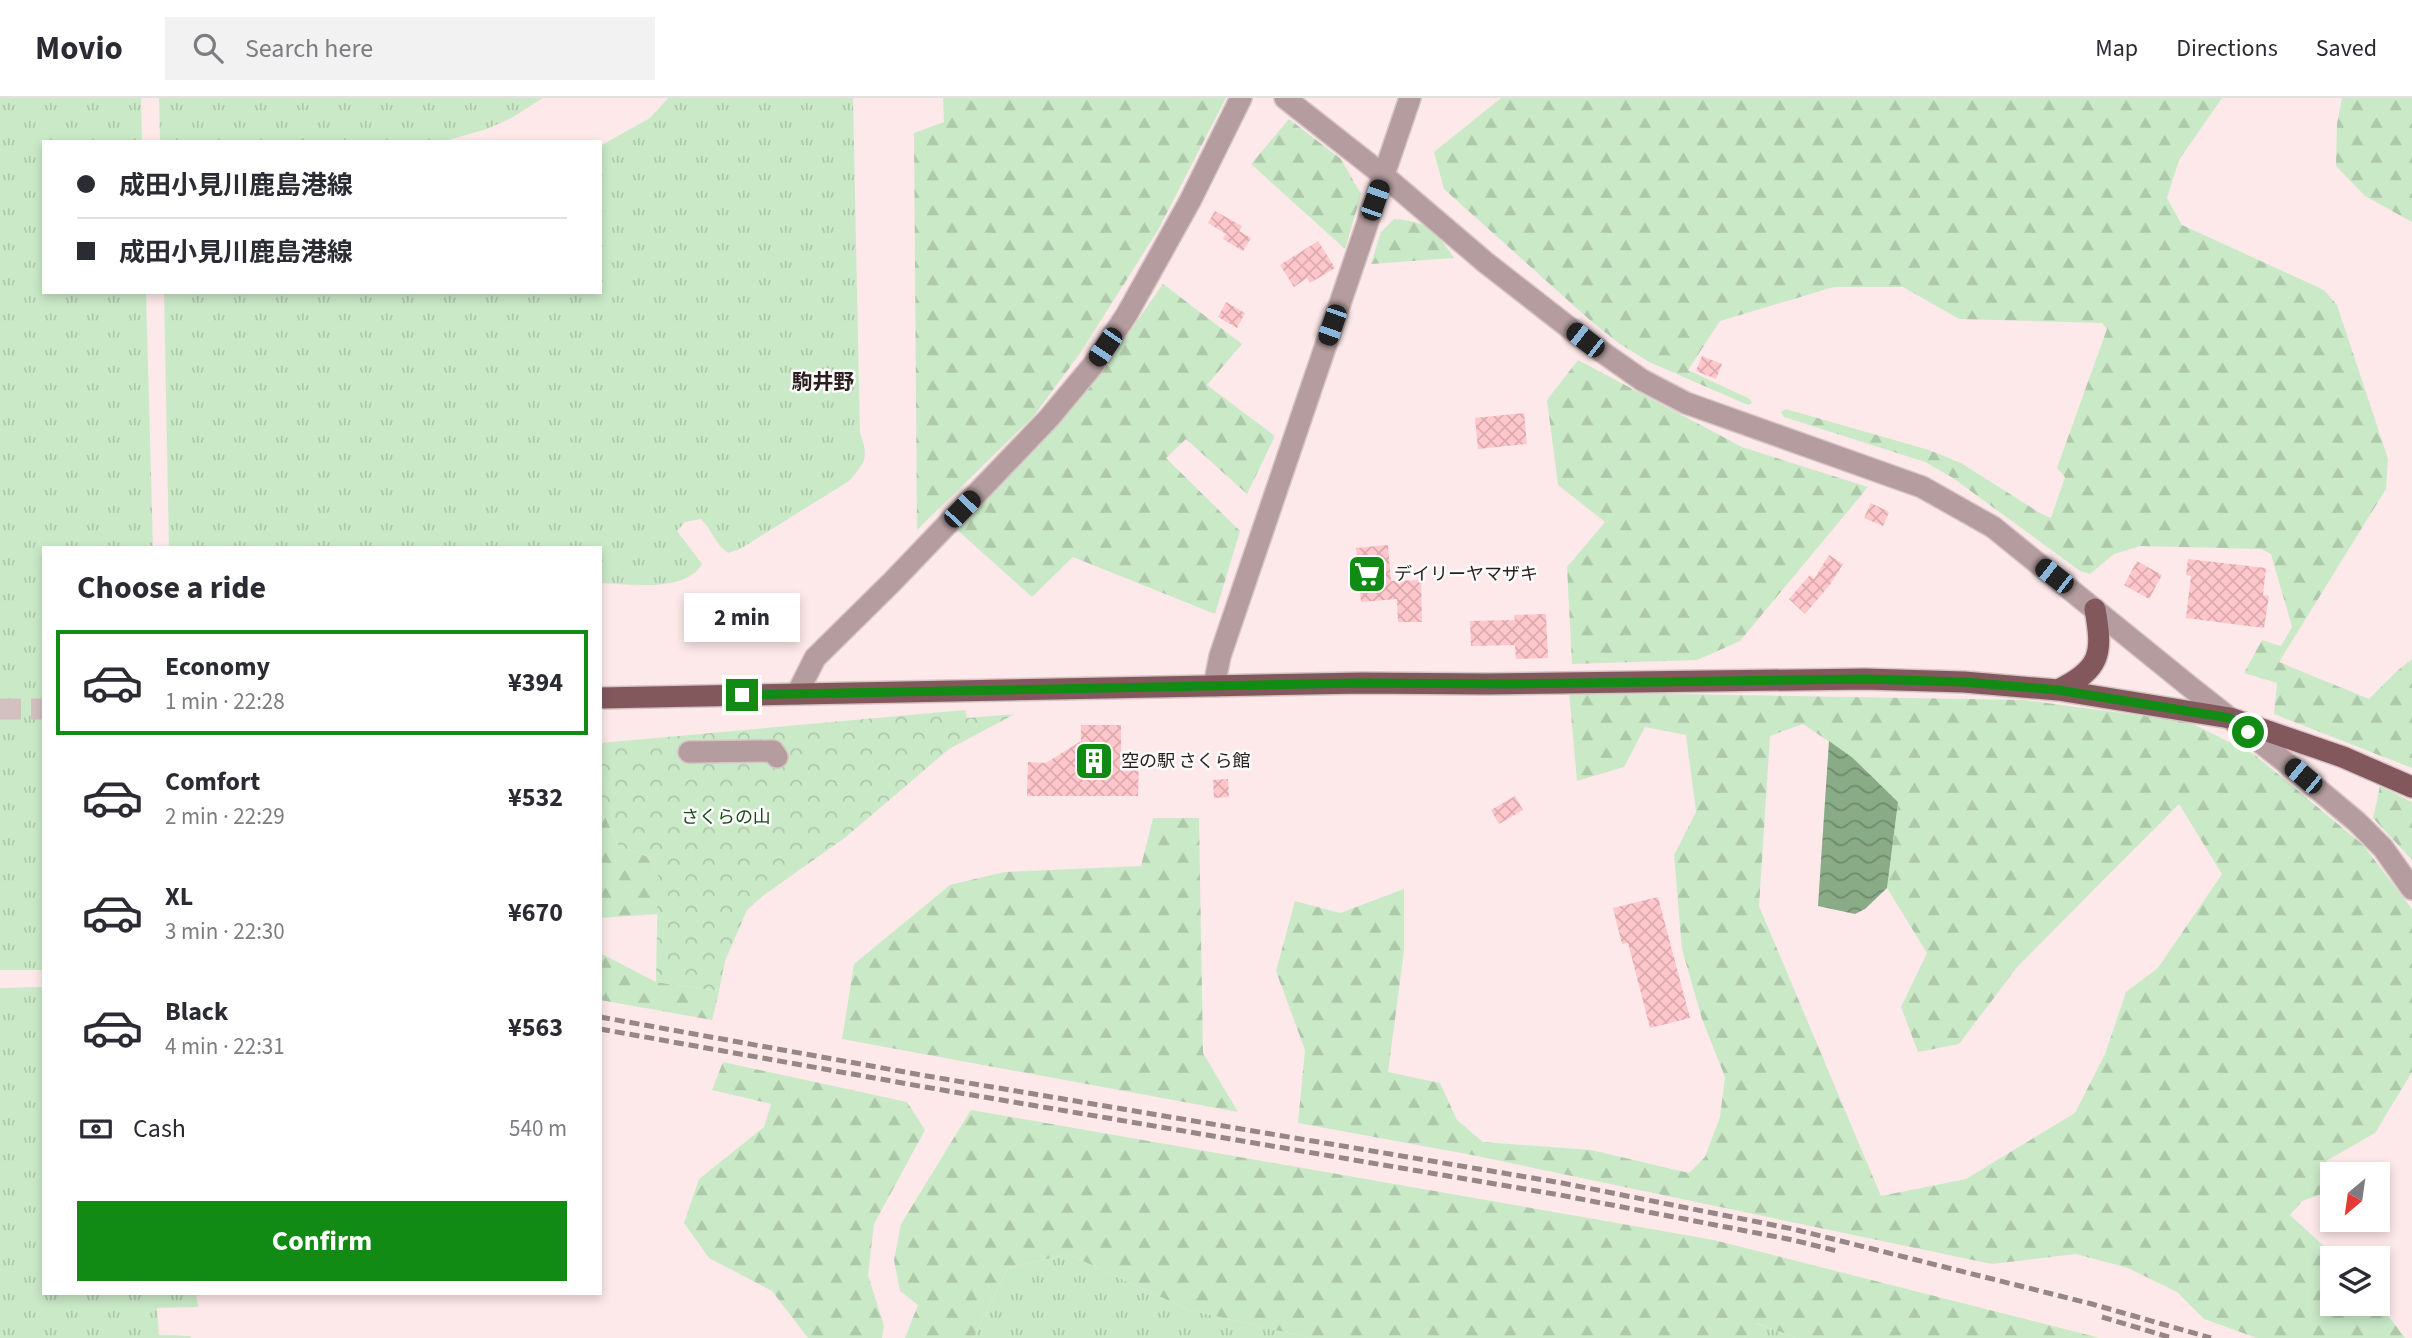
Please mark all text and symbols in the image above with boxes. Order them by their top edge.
search box [165,17,655,80]
text: Movio [35,25,123,72]
icon: search [189,29,227,67]
text: Search here [245,30,373,67]
text: Map [2095,31,2138,66]
text: Directions [2176,31,2278,66]
text: Saved [2316,31,2377,66]
text: 成田小見川鹿島港線 [119,167,353,204]
car [1359,177,1392,223]
text: 成田小見川鹿島港線 [119,234,353,271]
car [1316,302,1349,348]
car [1562,319,1609,361]
car [1085,324,1126,370]
district label: 駒井野 [792,367,855,397]
car [940,487,985,531]
supermarket icon: デイリーヤマザキ [1346,553,1388,595]
car [2031,555,2078,597]
place label: デイリーヤマザキ [1394,562,1538,587]
text: Choose a ride [77,565,266,611]
callout: 2 min [684,594,800,642]
text: 2 min [714,601,770,634]
text: Economy [165,648,270,685]
icon: car [81,651,144,714]
text: ¥394 [508,664,563,701]
route end [726,679,758,711]
text: 1 min · 22:28 [165,685,285,718]
route start [2232,716,2264,748]
building icon: 空の駅 さくら館 [1073,740,1115,782]
place label: 空の駅 さくら館 [1121,749,1251,774]
car [2281,754,2326,798]
text: Comfort [165,763,260,800]
icon: car [81,766,144,829]
text: ¥532 [508,779,563,816]
text: 2 min · 22:29 [165,800,285,833]
park label: さくらの山 [681,805,771,830]
text: XL [165,878,193,915]
icon: car [81,881,144,944]
text: ¥670 [508,894,563,931]
text: 3 min · 22:30 [165,915,285,948]
text: Black [165,993,228,1030]
icon: car [81,996,144,1059]
text: ¥563 [508,1009,563,1046]
text: 4 min · 22:31 [165,1030,285,1063]
icon: cash [77,1110,115,1148]
text: Cash [133,1110,186,1147]
text: 540 m [509,1112,567,1145]
north arrow [2320,1162,2390,1232]
map controls [2320,1162,2390,1316]
button: Confirm [77,1201,567,1281]
button: layers [2320,1246,2390,1316]

